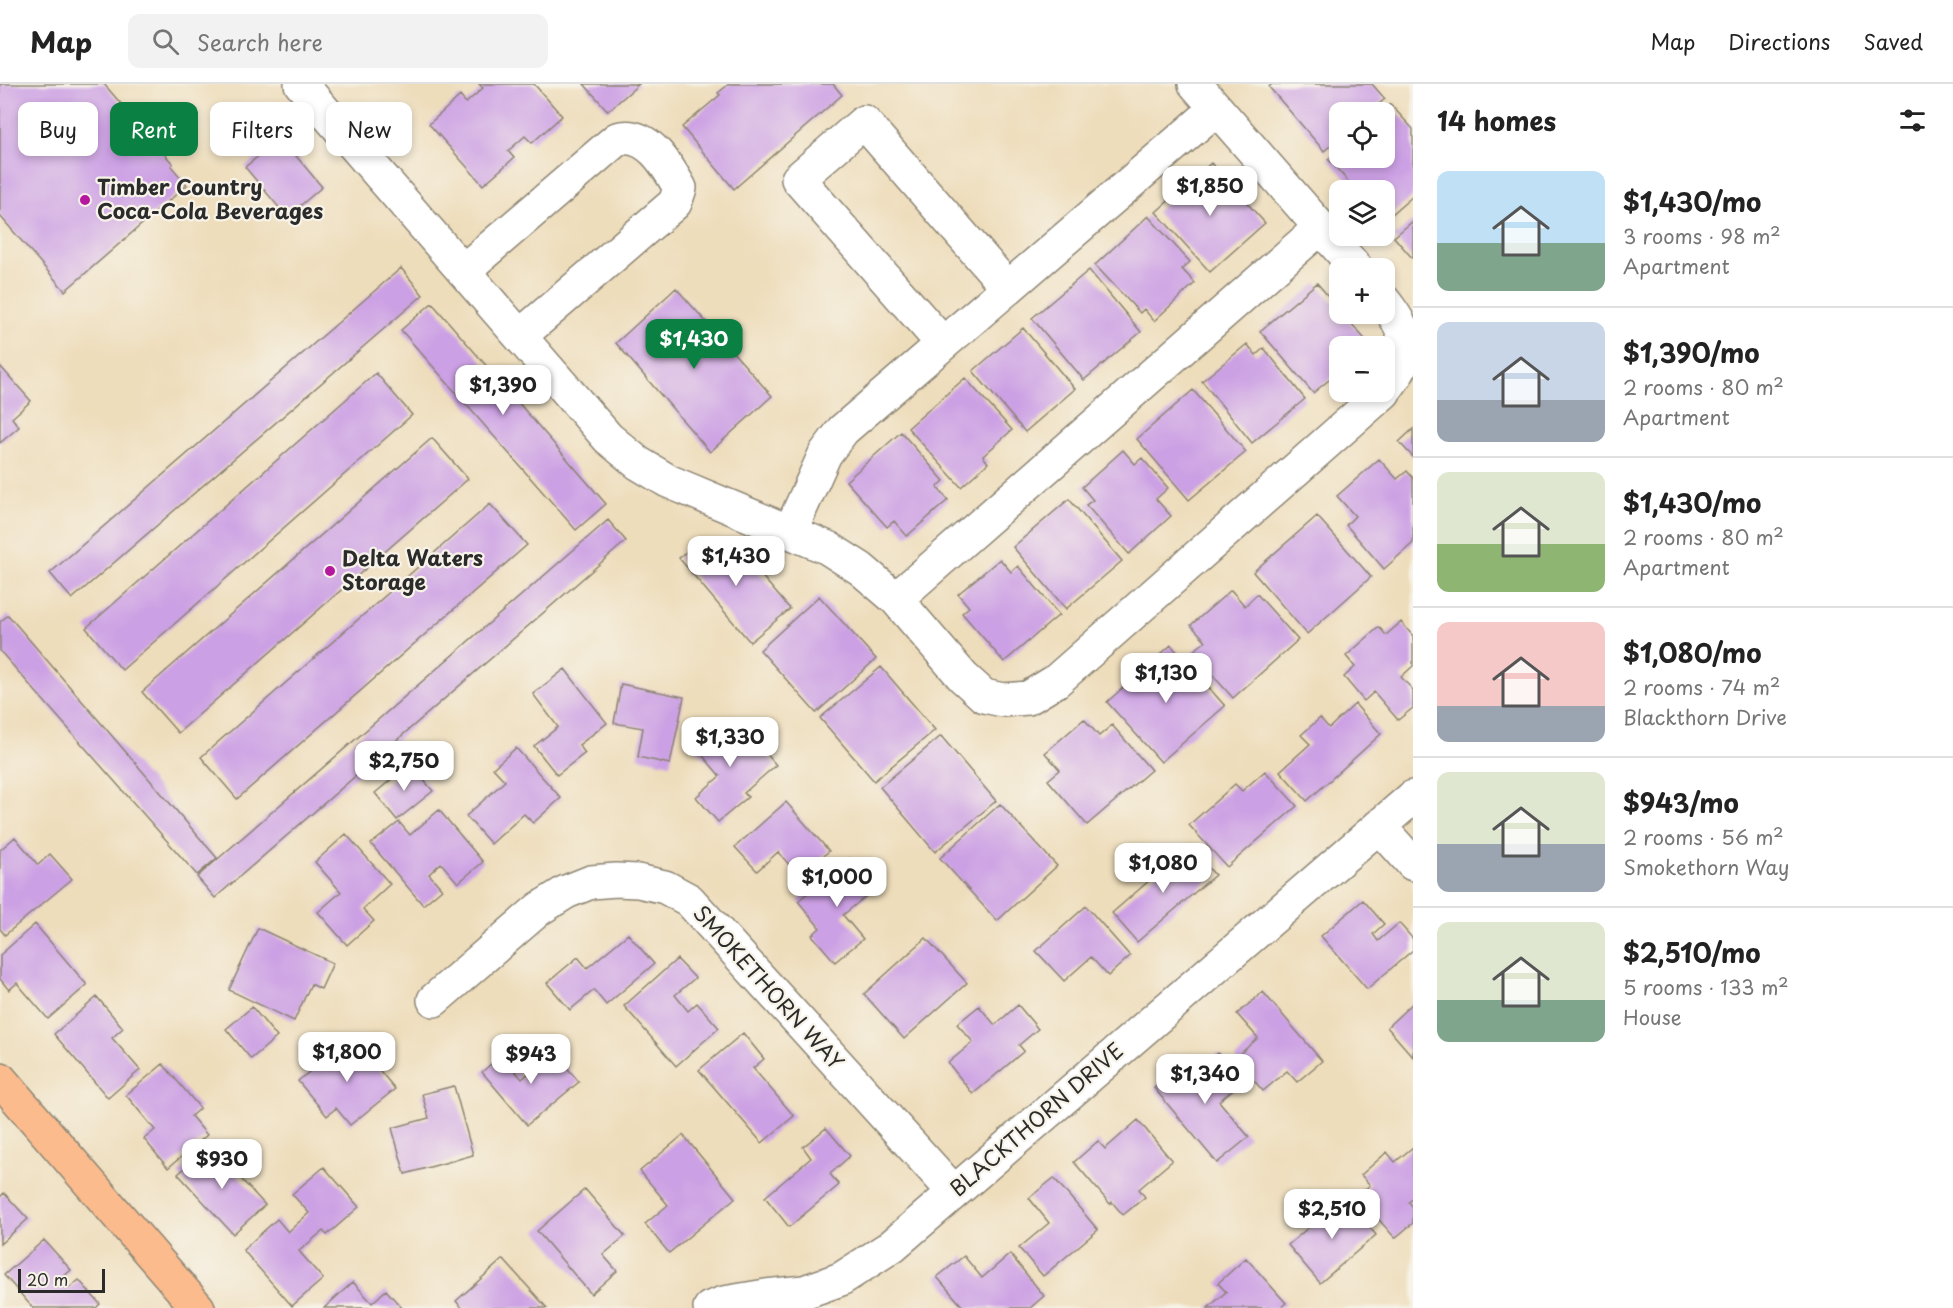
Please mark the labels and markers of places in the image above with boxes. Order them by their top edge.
pin: $1,850 [1161,166,1259,217]
place label: Timber Country Coca-Cola Beverages [97,170,323,226]
marker: Timber Country Coca-Cola Beverages [78,193,92,207]
pin: $1,430 [645,319,743,370]
pin: $1,390 [454,365,552,416]
pin: $1,430 [687,536,785,587]
place label: Delta Waters Storage [342,541,483,597]
marker: Delta Waters Storage [323,564,337,578]
pin: $1,130 [1117,653,1215,704]
pin: $1,330 [681,717,779,768]
pin: $2,750 [355,741,453,792]
pin: $1,080 [1114,843,1212,894]
pin: $1,000 [788,857,886,908]
pin: $1,800 [298,1032,396,1083]
pin: $943 [495,1034,567,1085]
pin: $1,340 [1156,1054,1254,1105]
pin: $930 [186,1139,258,1190]
pin: $2,510 [1283,1189,1381,1240]

